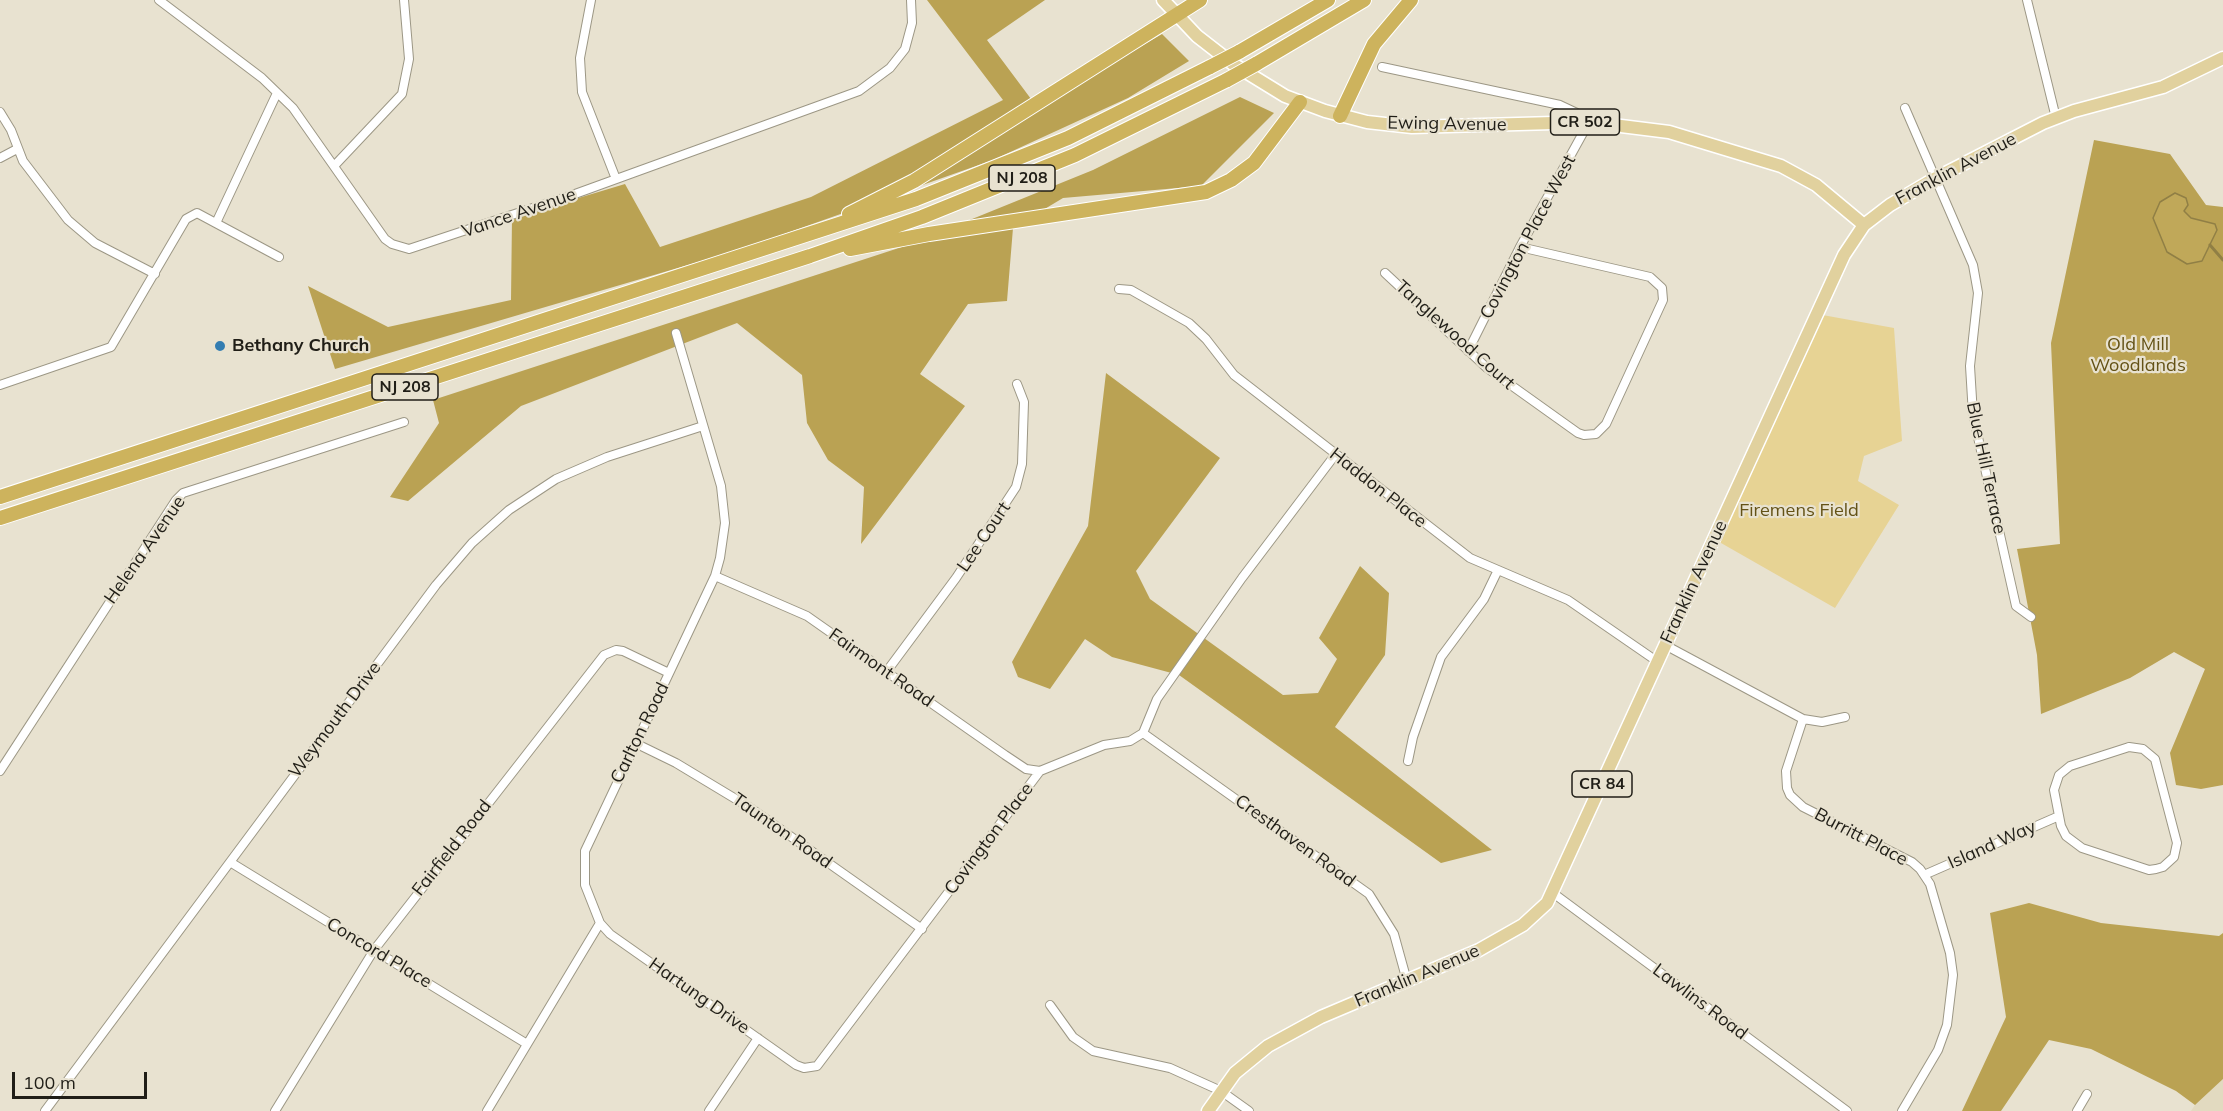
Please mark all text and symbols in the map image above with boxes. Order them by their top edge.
road number: CR 502 [1550,109,1620,135]
street label: Ewing Avenue [1387,112,1507,136]
street label: Franklin Avenue [1892,128,2020,210]
street label: Covington Place West [1476,151,1580,323]
road number: NJ 208 [989,165,1055,191]
street label: Vance Avenue [459,183,579,243]
street label: Tanglewood Court [1391,276,1519,394]
park label: Old Mill Woodlands [2090,334,2186,376]
place label: Bethany Church [232,335,369,357]
marker: Bethany Church [213,339,227,353]
road number: NJ 208 [372,374,438,400]
street label: Blue Hill Terrace [1961,400,2011,536]
street label: Haddon Place [1325,443,1431,533]
street label: Helena Avenue [100,492,190,608]
street label: Lee Court [953,498,1015,576]
park label: Firemens Field [1739,500,1859,522]
street label: Franklin Avenue [1656,517,1732,647]
street label: Fairmont Road [824,624,938,712]
street label: Weymouth Drive [284,658,386,782]
street label: Carlton Road [606,679,674,787]
road number: CR 84 [1572,771,1632,797]
street label: Covington Place [940,779,1038,899]
street label: Taunton Road [728,789,836,873]
street label: Cresthaven Road [1231,790,1359,892]
street label: Fairfield Road [408,796,496,900]
street label: Burritt Place [1811,803,1911,871]
street label: Island Way [1945,816,2039,874]
street label: Concord Place [323,913,435,993]
street label: Franklin Avenue [1351,940,1483,1012]
street label: Hartung Drive [645,953,753,1039]
street label: Lawlins Road [1648,959,1752,1045]
scale bar [15,1060,150,1098]
text: 100 m [23,1071,76,1094]

